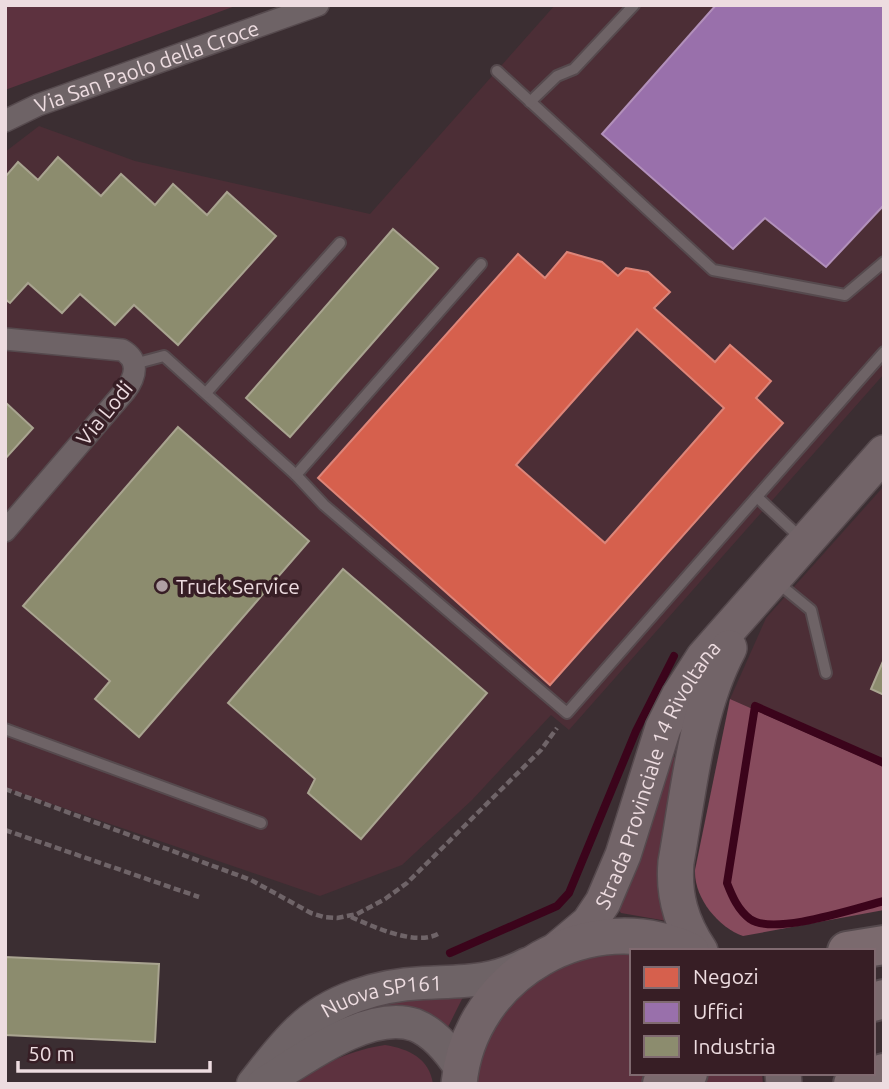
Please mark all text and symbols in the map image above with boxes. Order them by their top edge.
street label: Via San Paolo della Croce [31,15,262,117]
street label: Via Lodi [71,376,137,450]
place label: Truck Service [176,574,300,598]
marker: Truck Service [154,578,170,594]
street label: Strada Provinciale 14 Rivoltana [590,636,725,913]
legend [630,949,875,1075]
text: Negozi [693,964,759,988]
street label: Nuova SP161 [317,970,443,1022]
text: Uffici [693,999,743,1023]
scale bar [18,1030,210,1074]
text: Industria [693,1034,776,1058]
text: 50 m [28,1041,75,1065]

